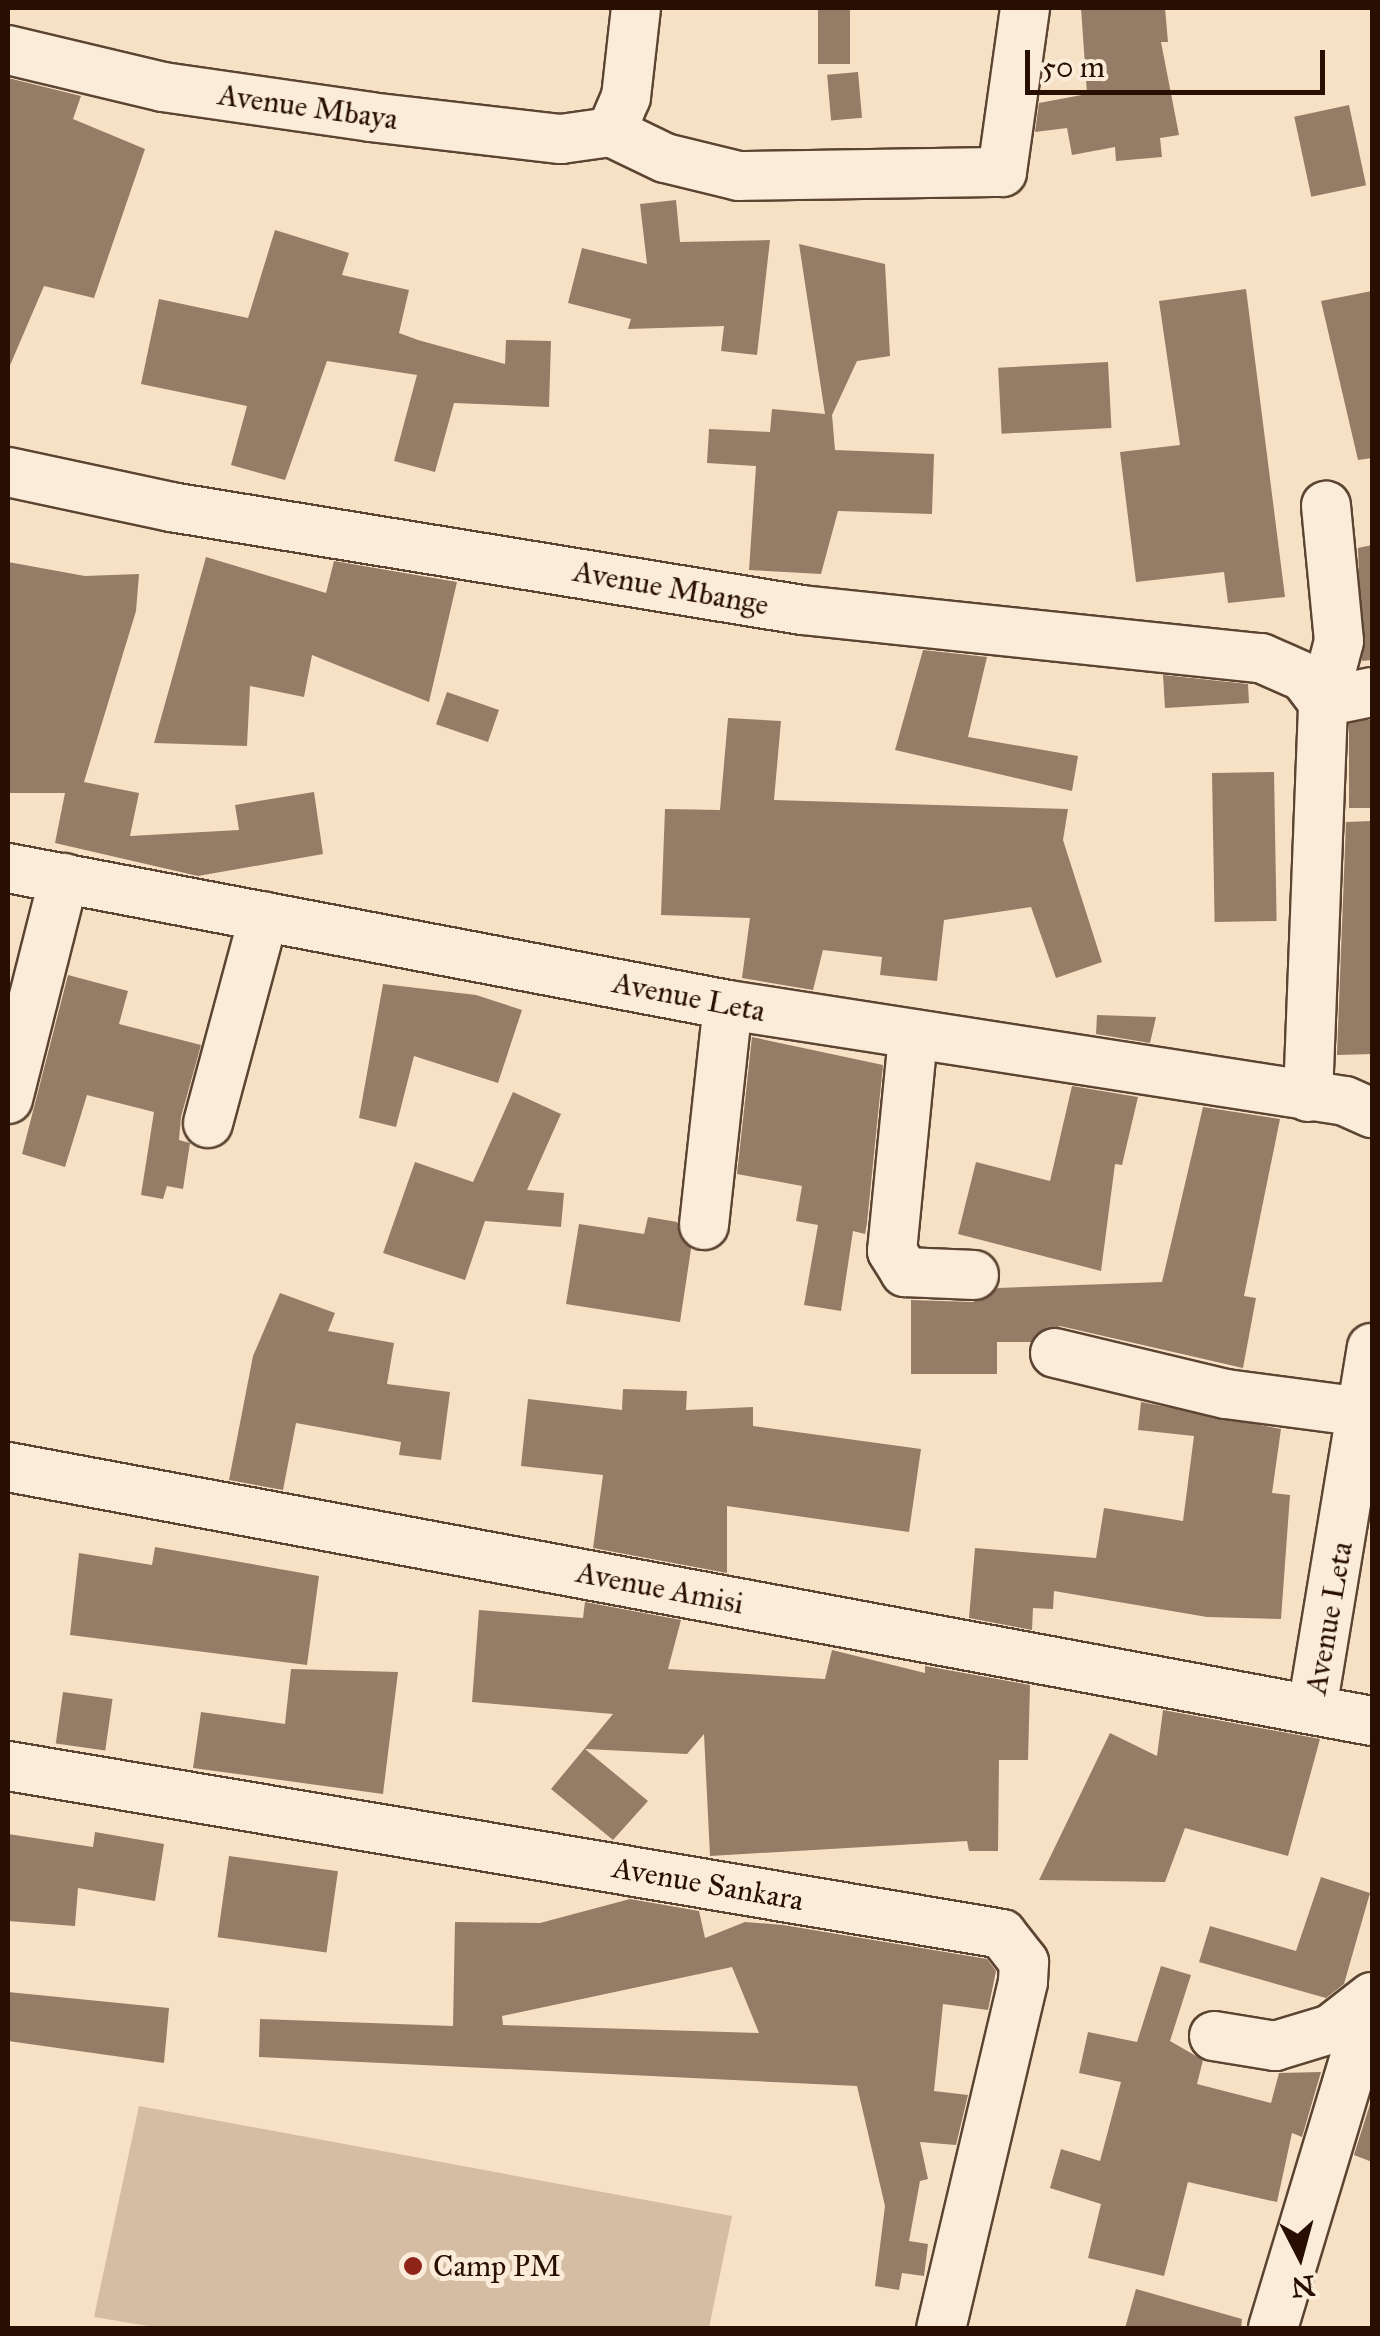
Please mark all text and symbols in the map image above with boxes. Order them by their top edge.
scale bar [1030,30,1330,92]
text: 50 m [1042,49,1105,85]
street label: Avenue Mbaya [216,77,400,137]
street label: Avenue Mbange [571,553,771,623]
street label: Avenue Leta [610,965,768,1029]
street label: Avenue Leta [1298,1539,1360,1697]
street label: Avenue Amisi [573,1554,747,1622]
street label: Avenue Sankara [610,1849,806,1919]
north arrow [1250,2206,1350,2306]
place label: Camp PM [433,2248,561,2284]
marker: Camp PM [402,2255,424,2277]
text: N [1290,2268,1317,2305]

